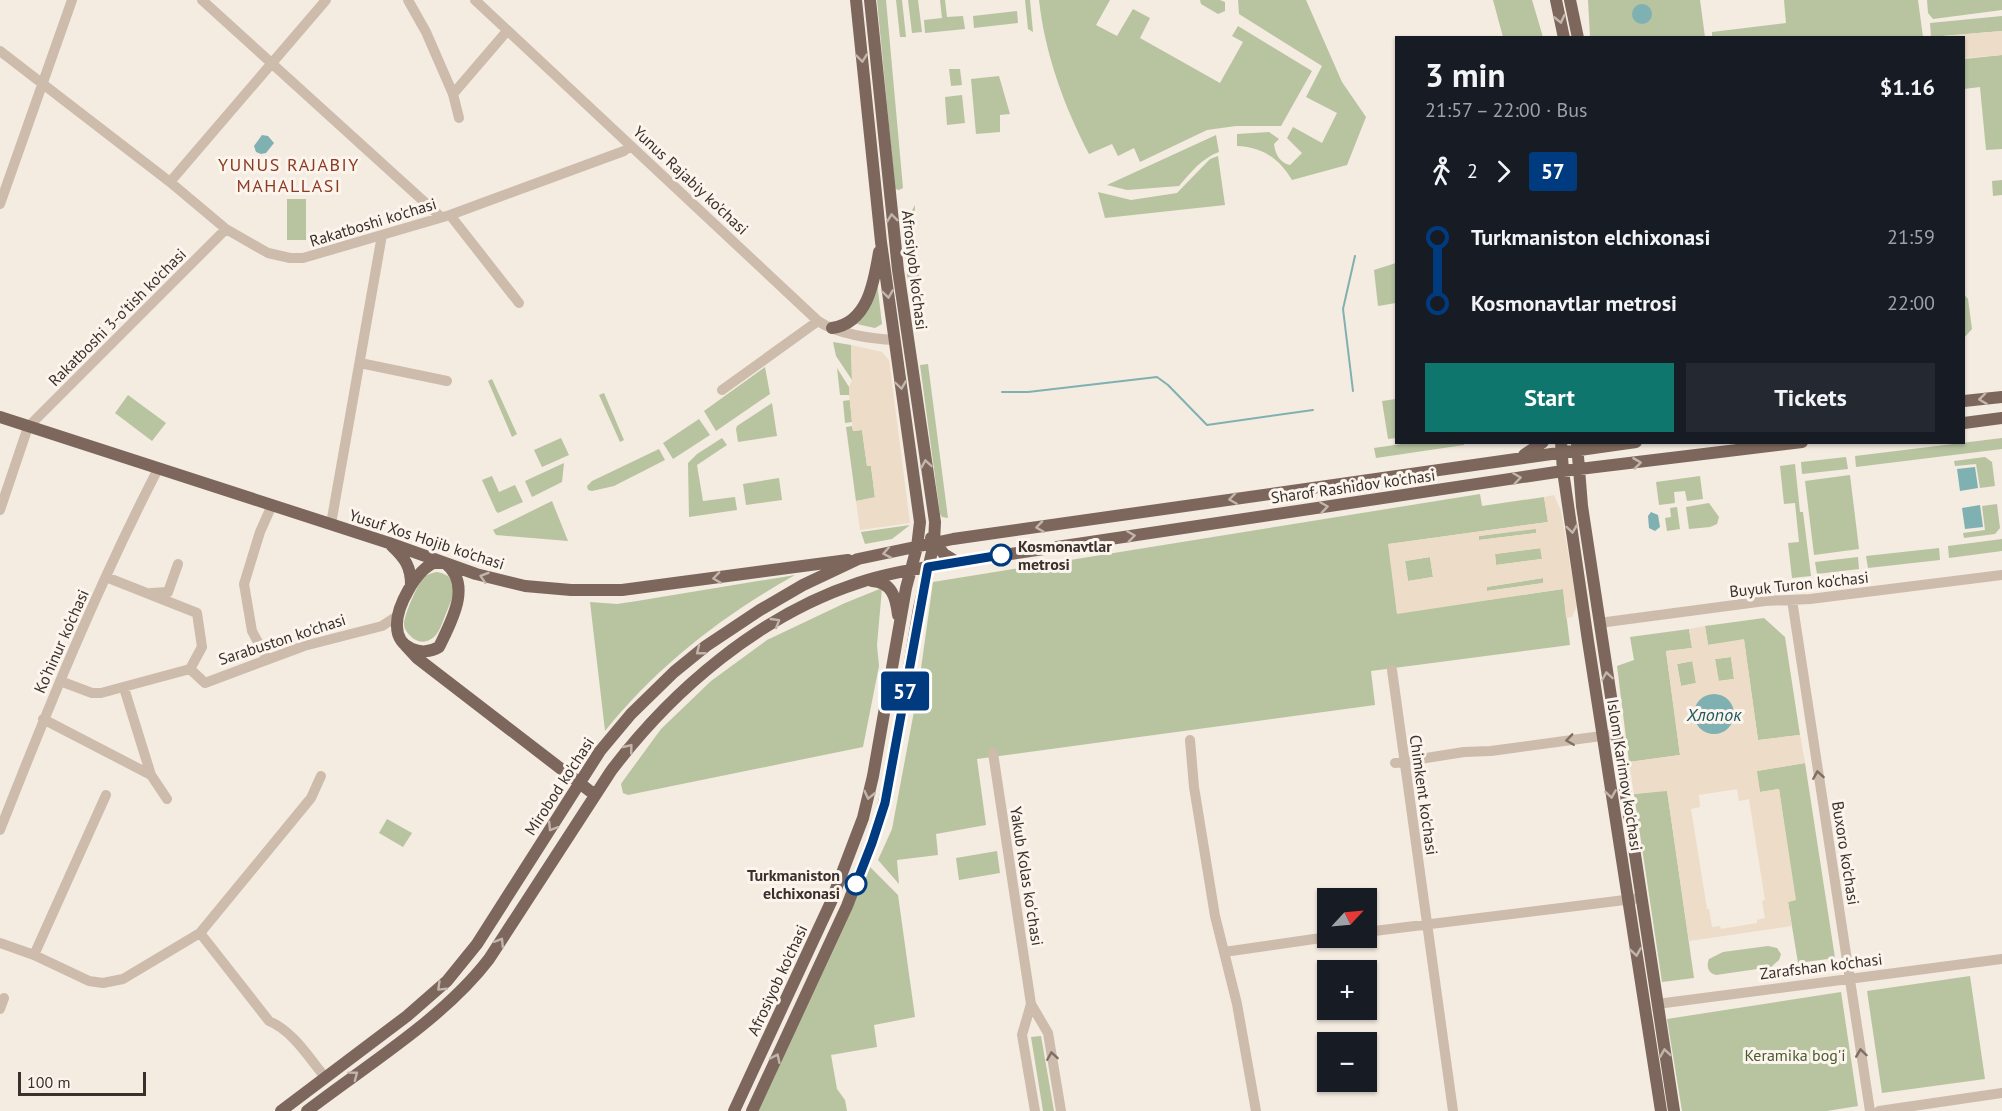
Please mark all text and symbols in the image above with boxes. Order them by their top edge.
one-way arrow [1553,13,1566,23]
text: 3 min [1425,53,1506,96]
one-way arrow [855,54,868,63]
text: $1.16 [1880,73,1935,101]
text: 21:57 – 22:00 · Bus [1425,97,1587,123]
street label: Yunus Rajabiy ko'chasi [629,121,753,239]
district label: YUNUS RAJABIY MAHALLASI [218,153,360,197]
icon: walk [1425,155,1458,188]
icon: forward [1487,155,1520,188]
text: 2 [1467,158,1478,184]
text: 57 [1541,158,1565,185]
street label: Rakatboshi ko'chasi [307,193,439,251]
street label: Afrosiyob ko'chasi [898,209,932,331]
one-way arrow [886,213,899,222]
text: Turkmaniston elchixonasi [1471,223,1710,251]
text: 21:59 [1887,224,1935,250]
street label: Rakatboshi 3-o'tish ko'chasi [44,244,190,390]
one-way arrow [882,289,894,298]
text: Kosmonavtlar metrosi [1471,289,1677,317]
text: 22:00 [1887,290,1935,316]
button: Start [1425,363,1674,432]
button: Tickets [1686,363,1935,432]
one-way arrow [895,380,907,390]
one-way arrow [1978,392,1987,405]
one-way arrow [1632,457,1641,470]
one-way arrow [920,460,933,470]
street label: Sharof Rashidov ko'chasi [1269,465,1437,507]
one-way arrow [1513,473,1522,485]
one-way arrow [1229,492,1238,504]
one-way arrow [1320,502,1329,514]
street label: Yusuf Xos Hojib ko'chasi [347,504,507,574]
one-way arrow [1036,520,1045,532]
one-way arrow [1565,525,1577,534]
one-way arrow [1127,530,1136,542]
place label: Kosmonavtlar metrosi [1018,536,1112,574]
marker: Kosmonavtlar metrosi [990,544,1012,566]
one-way arrow [883,546,893,559]
street label: Buyuk Turon ko'chasi [1728,567,1870,601]
one-way arrow [479,571,490,584]
one-way arrow [712,571,721,583]
street label: Ko‘hinur ko‘chasi [29,586,93,696]
street label: Sarabuston ko'chasi [216,609,348,669]
one-way arrow [770,618,780,629]
one-way arrow [696,643,707,654]
one-way arrow [1602,671,1614,681]
line badge: 57 [878,672,932,710]
text: 57 [893,678,917,705]
street label: Islom Karimov ko'chasi [1603,698,1647,852]
water label: Хлопок [1685,703,1742,726]
street label: Mirobod ko'chasi [520,733,598,839]
street label: Chimkent ko'chasi [1406,734,1442,856]
one-way arrow [1565,734,1574,746]
one-way arrow [622,744,633,755]
one-way arrow [1813,771,1825,780]
one-way arrow [863,789,876,799]
one-way arrow [1605,789,1617,798]
street label: Buxoro ko'chasi [1828,800,1864,906]
street label: Yakub Kolas koʻchasi [1006,805,1048,947]
one-way arrow [548,820,559,831]
place label: Turkmaniston elchixonasi [747,865,840,903]
marker: Turkmaniston elchixonasi [845,873,867,895]
north arrow [1317,888,1377,948]
map controls [1317,888,1377,1092]
street label: Afrosiyob ko'chasi [743,921,811,1039]
one-way arrow [492,938,504,948]
one-way arrow [1629,947,1642,957]
street label: Zarafshan ko'chasi [1759,949,1883,983]
button: + [1317,960,1377,1020]
one-way arrow [437,979,448,990]
button: − [1317,1032,1377,1092]
park label: Keramika bog'i [1744,1045,1846,1065]
one-way arrow [1659,1049,1671,1058]
one-way arrow [1856,1049,1868,1058]
one-way arrow [1046,1051,1058,1060]
one-way arrow [769,1053,781,1064]
scale bar [18,1069,146,1096]
text: 100 m [27,1072,70,1092]
one-way arrow [347,1072,358,1083]

